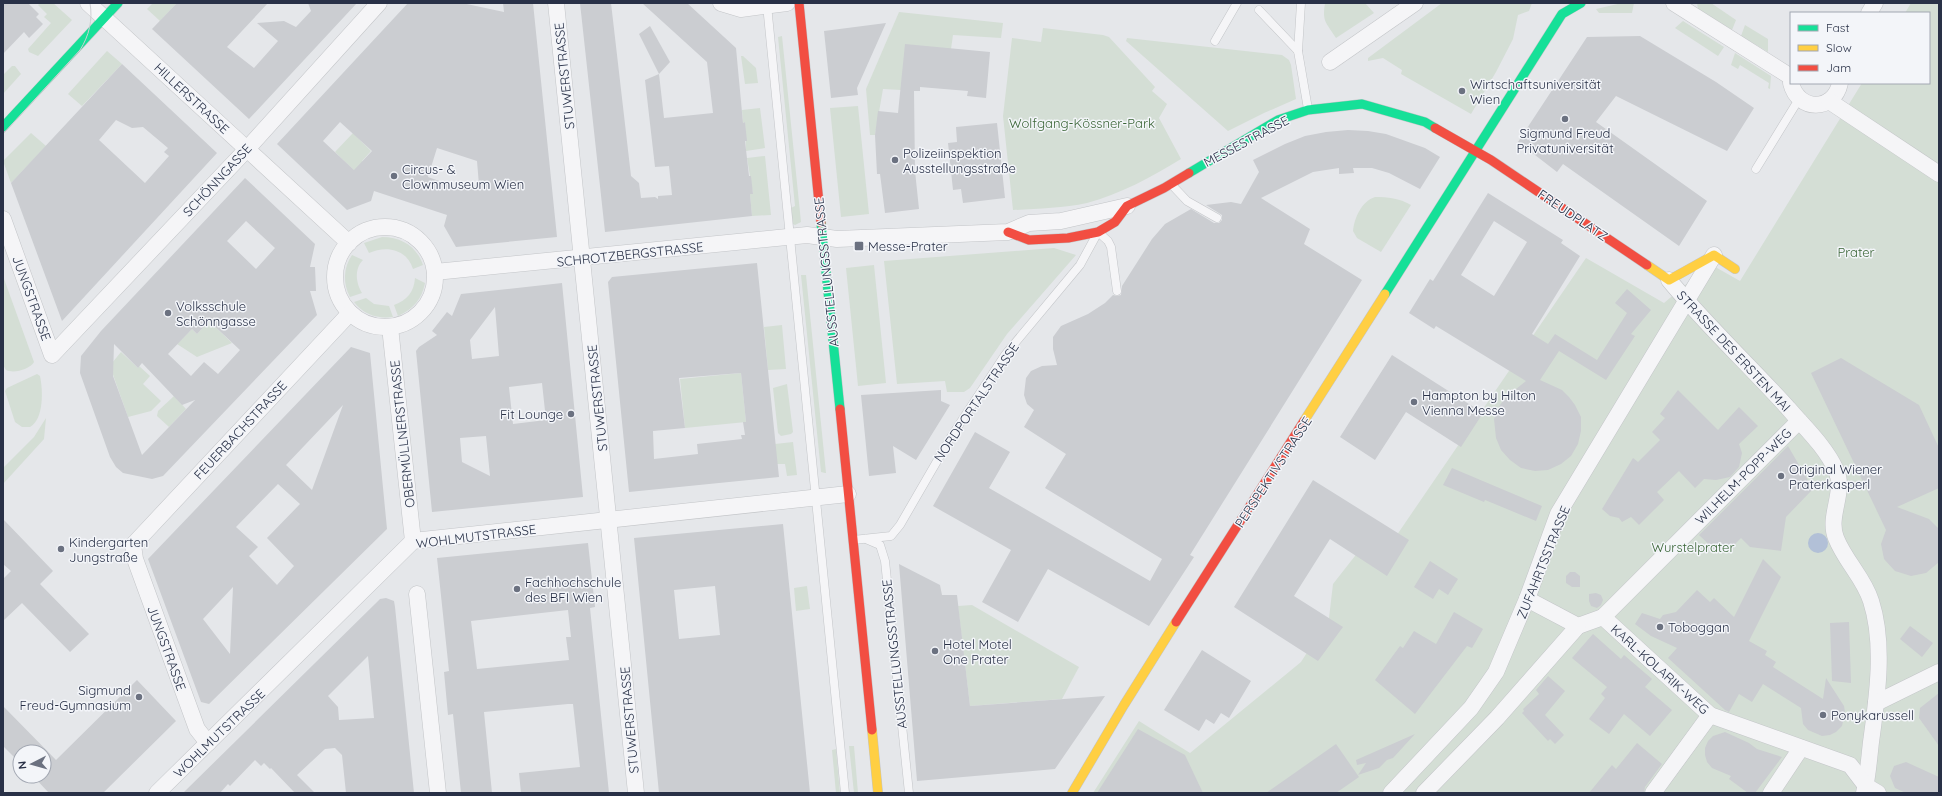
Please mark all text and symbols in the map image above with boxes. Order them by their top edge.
legend [1790,12,1930,84]
text: Fast [1826,20,1850,35]
street label: STUWERSTRASSE [550,22,578,130]
text: Slow [1826,40,1852,55]
street label: HILLERSTRASSE [151,59,233,137]
text: Jam [1826,60,1851,75]
place label: Wirtschaftsuniversität Wien [1470,76,1601,107]
marker: Wirtschaftsuniversität Wien [1457,86,1467,96]
street label: MESSESTRASSE [1201,112,1291,170]
marker: Sigmund Freud Privatuniversität [1560,114,1570,124]
park label: Wolfgang-Kössner-Park [1009,115,1155,131]
place label: Sigmund Freud Privatuniversität [1516,125,1614,156]
street label: SCHÖNNGASSE [179,140,255,220]
place label: Polizeiinspektion Ausstellungsstraße [903,145,1016,176]
marker: Polizeiinspektion Ausstellungsstraße [890,155,900,165]
place label: Circus- & Clownmuseum Wien [402,161,524,192]
marker: Circus- & Clownmuseum Wien [389,171,399,181]
street label: FREUDPLATZ [1535,186,1611,244]
street label: AUSSTELLUNGSSTRASSE [810,196,842,348]
street label: SCHROTZBERGSTRASSE [556,238,704,270]
place label: Messe-Prater [868,238,948,254]
marker: Messe-Prater [853,240,865,252]
park label: Prater [1837,244,1875,260]
street label: JUNGSTRASSE [9,253,55,343]
street label: STRASSE DES ERSTEN MAI [1674,287,1794,415]
place label: Volksschule Schönngasse [176,298,256,329]
marker: Volksschule Schönngasse [163,308,173,318]
street label: NORDPORTALSTRASSE [930,339,1022,465]
street label: STUWERSTRASSE [583,344,611,452]
street label: OBERMÜLLNERSTRASSE [386,359,418,509]
street label: FEUERBACHSTRASSE [190,377,290,483]
place label: Hampton by Hilton Vienna Messe [1422,387,1536,418]
marker: Hampton by Hilton Vienna Messe [1409,397,1419,407]
place label: Fit Lounge [500,406,563,422]
marker: Fit Lounge [566,409,576,419]
street label: PERSPEKTIVSTRASSE [1231,414,1315,530]
street label: WILHELM-POPP-WEG [1692,425,1794,527]
place label: Original Wiener Praterkasperl [1789,461,1882,492]
marker: Original Wiener Praterkasperl [1776,471,1786,481]
street label: ZUFAHRTSSTRASSE [1513,503,1573,621]
street label: WOHLMUTSTRASSE [415,521,537,551]
place label: Kindergarten Jungstraße [69,534,148,565]
park label: Wurstelprater [1652,539,1734,555]
marker: Kindergarten Jungstraße [56,544,66,554]
place label: Fachhochschule des BFI Wien [525,574,621,605]
street label: AUSSTELLUNGSSTRASSE [878,578,910,730]
marker: Fachhochschule des BFI Wien [512,584,522,594]
street label: JUNGSTRASSE [144,603,190,693]
place label: Toboggan [1668,619,1729,635]
street label: KARL-KOLARIK-WEG [1608,621,1712,717]
marker: Toboggan [1655,622,1665,632]
place label: Hotel Motel One Prater [943,636,1012,667]
marker: Hotel Motel One Prater [930,646,940,656]
street label: STUWERSTRASSE [616,666,642,774]
place label: Sigmund Freud-Gymnasium [20,682,131,713]
street label: WOHLMUTSTRASSE [170,685,268,781]
marker: Sigmund Freud-Gymnasium [134,692,144,702]
place label: Ponykarussell [1831,707,1914,723]
marker: Ponykarussell [1818,710,1828,720]
north arrow [12,744,52,784]
text: N [15,760,29,770]

